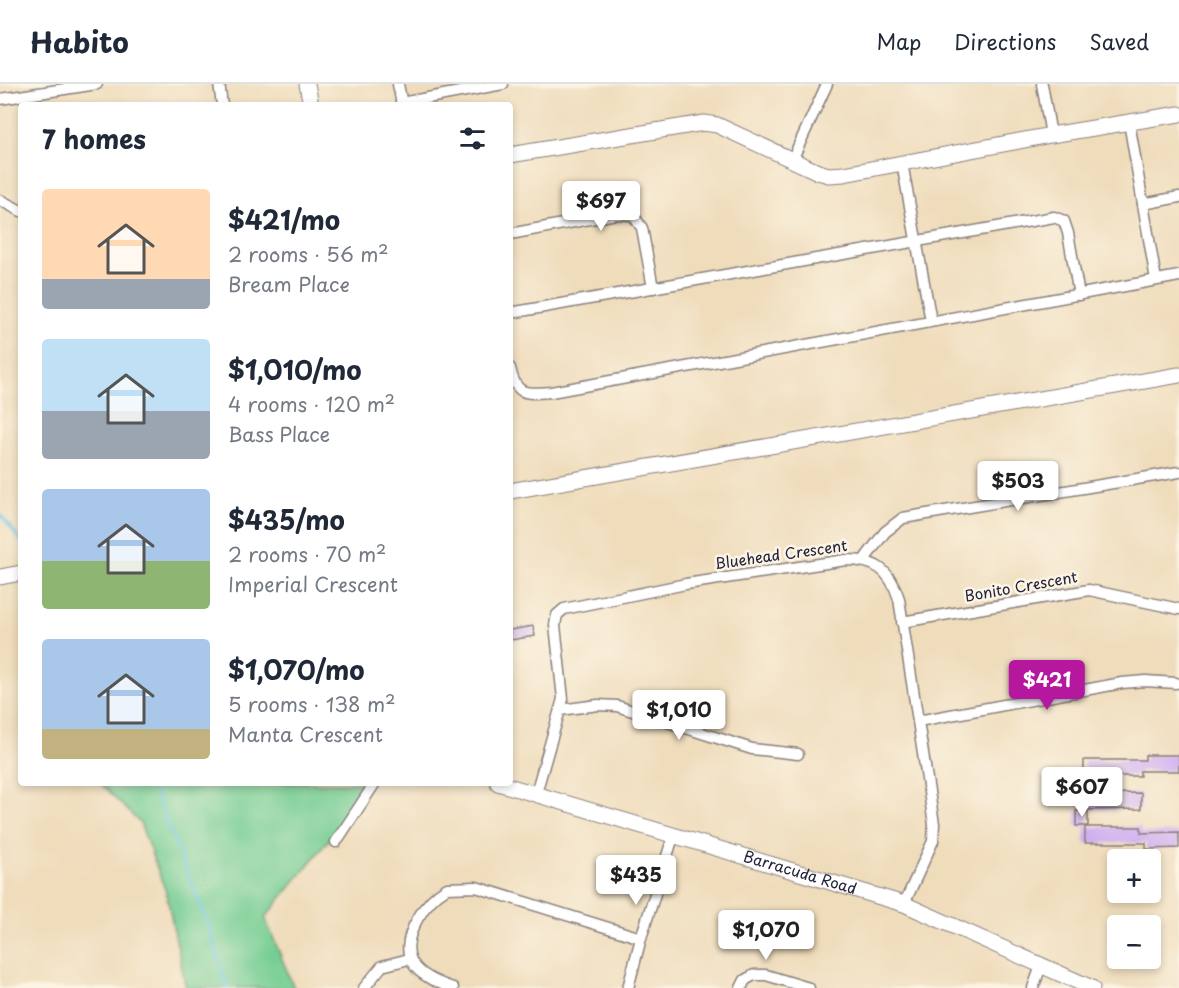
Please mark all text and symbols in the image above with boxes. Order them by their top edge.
text: Habito [30,20,129,63]
text: Map [876,25,921,57]
text: Directions [954,25,1056,57]
text: Saved [1089,25,1149,57]
text: 7 homes [42,119,146,158]
icon: filters [456,122,489,155]
pin: $697 [565,181,637,232]
text: $697 [576,185,626,215]
text: $421/mo [228,200,340,239]
icon: home [90,213,162,285]
text: 2 rooms · 56 m² [228,239,389,269]
text: Bream Place [228,269,350,299]
text: $1,010/mo [228,350,362,389]
icon: home [90,363,162,435]
text: 4 rooms · 120 m² [228,389,395,419]
text: Bass Place [228,419,330,449]
pin: $503 [982,461,1054,512]
text: $503 [991,465,1045,495]
text: $435/mo [228,500,345,539]
icon: home [90,513,162,585]
street label: Bluehead Crescent [713,533,848,574]
text: 2 rooms · 70 m² [228,539,386,569]
street label: Bonito Crescent [963,564,1079,607]
text: Imperial Crescent [228,569,398,599]
text: $1,070/mo [228,650,365,689]
pin: $421 [1011,660,1083,711]
icon: home [90,663,162,735]
text: $421 [1023,664,1071,694]
text: 5 rooms · 138 m² [228,689,396,719]
pin: $1,010 [630,690,728,741]
text: $1,010 [646,694,712,724]
text: Manta Crescent [228,719,383,749]
pin: $607 [1046,767,1118,818]
text: $607 [1055,771,1109,801]
street label: Barracuda Road [741,844,860,899]
map controls [1107,849,1161,969]
button: + [1107,849,1161,903]
pin: $435 [600,855,672,906]
text: $435 [610,859,662,889]
pin: $1,070 [717,910,815,961]
text: $1,070 [732,914,800,944]
button: − [1107,915,1161,969]

